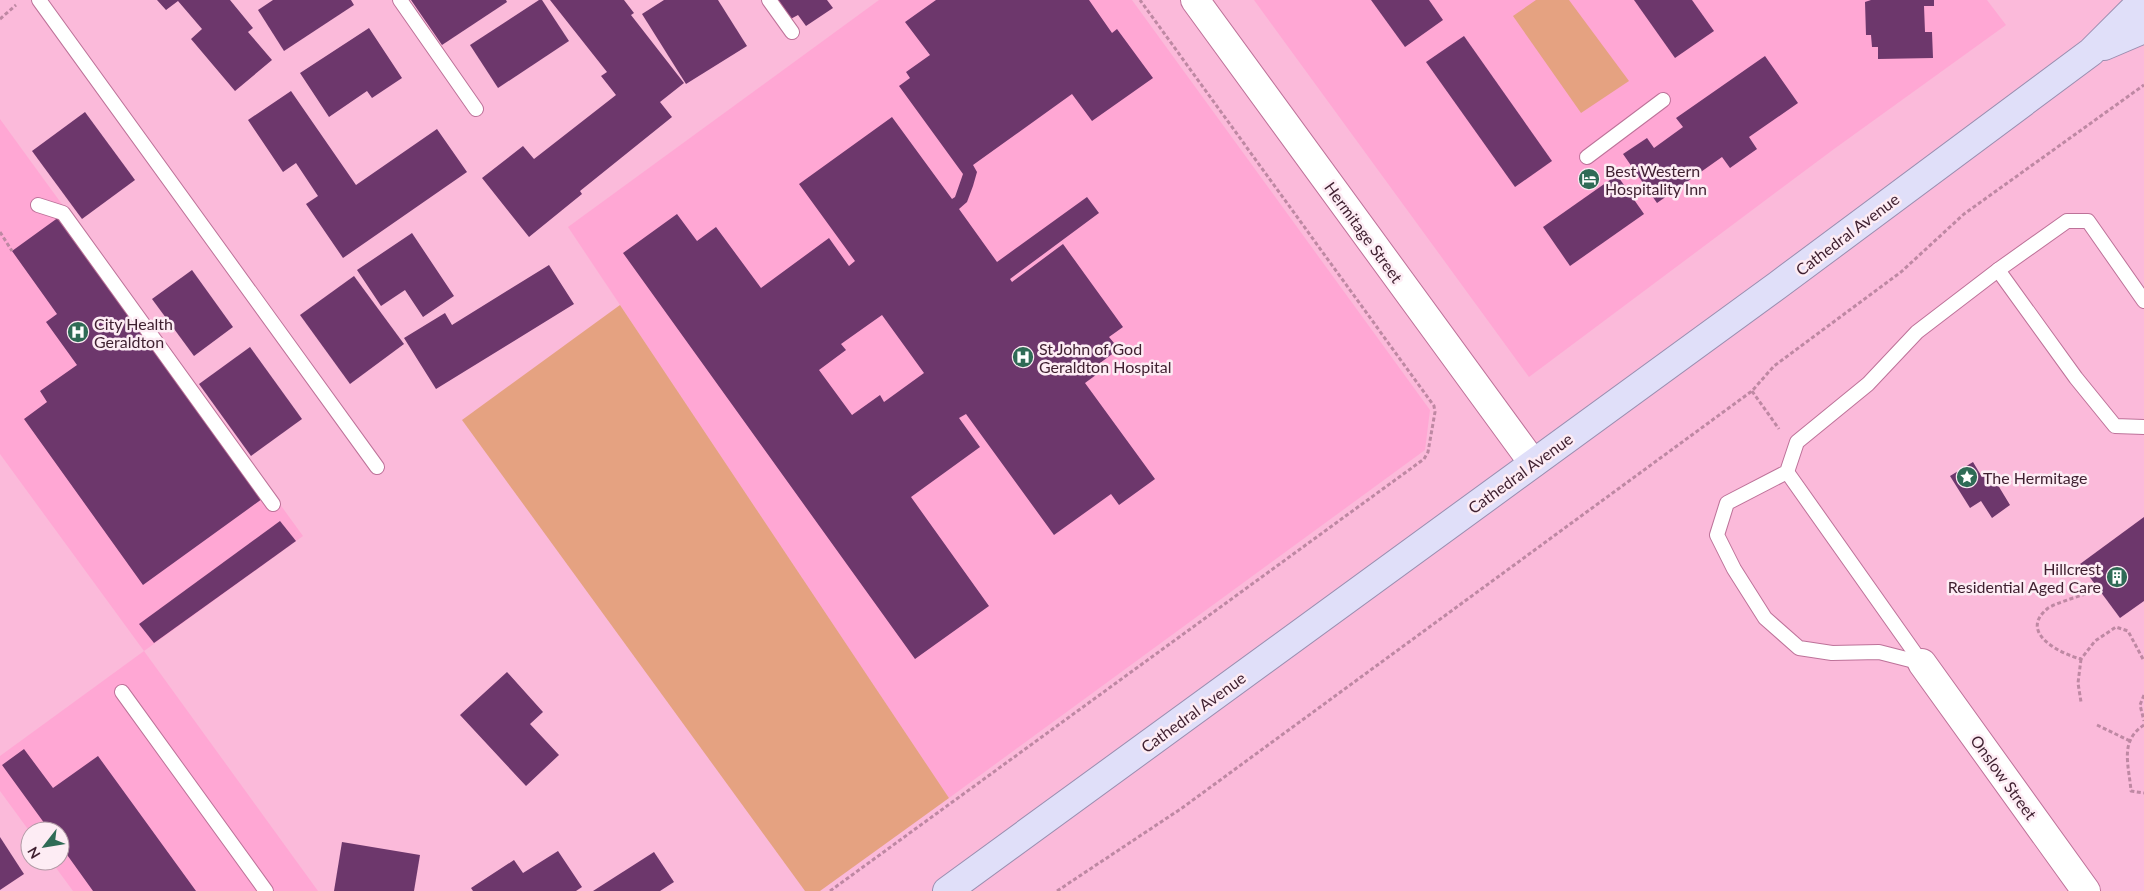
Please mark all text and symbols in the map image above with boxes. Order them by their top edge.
place label: Best Western Hospitality Inn [1605,161,1707,198]
hotel icon: Best Western Hospitality Inn [1577,167,1601,191]
street label: Hermitage Street [1321,178,1407,286]
street label: Cathedral Avenue [1792,189,1902,279]
place label: City Health Geraldton [94,314,173,351]
hospital icon: City Health Geraldton [66,320,90,344]
place label: St John of God Geraldton Hospital [1039,339,1171,376]
hospital icon: St John of God Geraldton Hospital [1011,345,1035,369]
street label: Cathedral Avenue [1464,429,1576,517]
place icon: The Hermitage [1955,465,1979,489]
place label: The Hermitage [1983,468,2087,487]
place label: Hillcrest Residential Aged Care [1948,559,2101,596]
building icon: Hillcrest Residential Aged Care [2105,565,2129,589]
street label: Cathedral Avenue [1137,668,1249,756]
street label: Onslow Street [1967,731,2041,823]
north arrow [20,821,70,871]
text: N [23,844,43,862]

